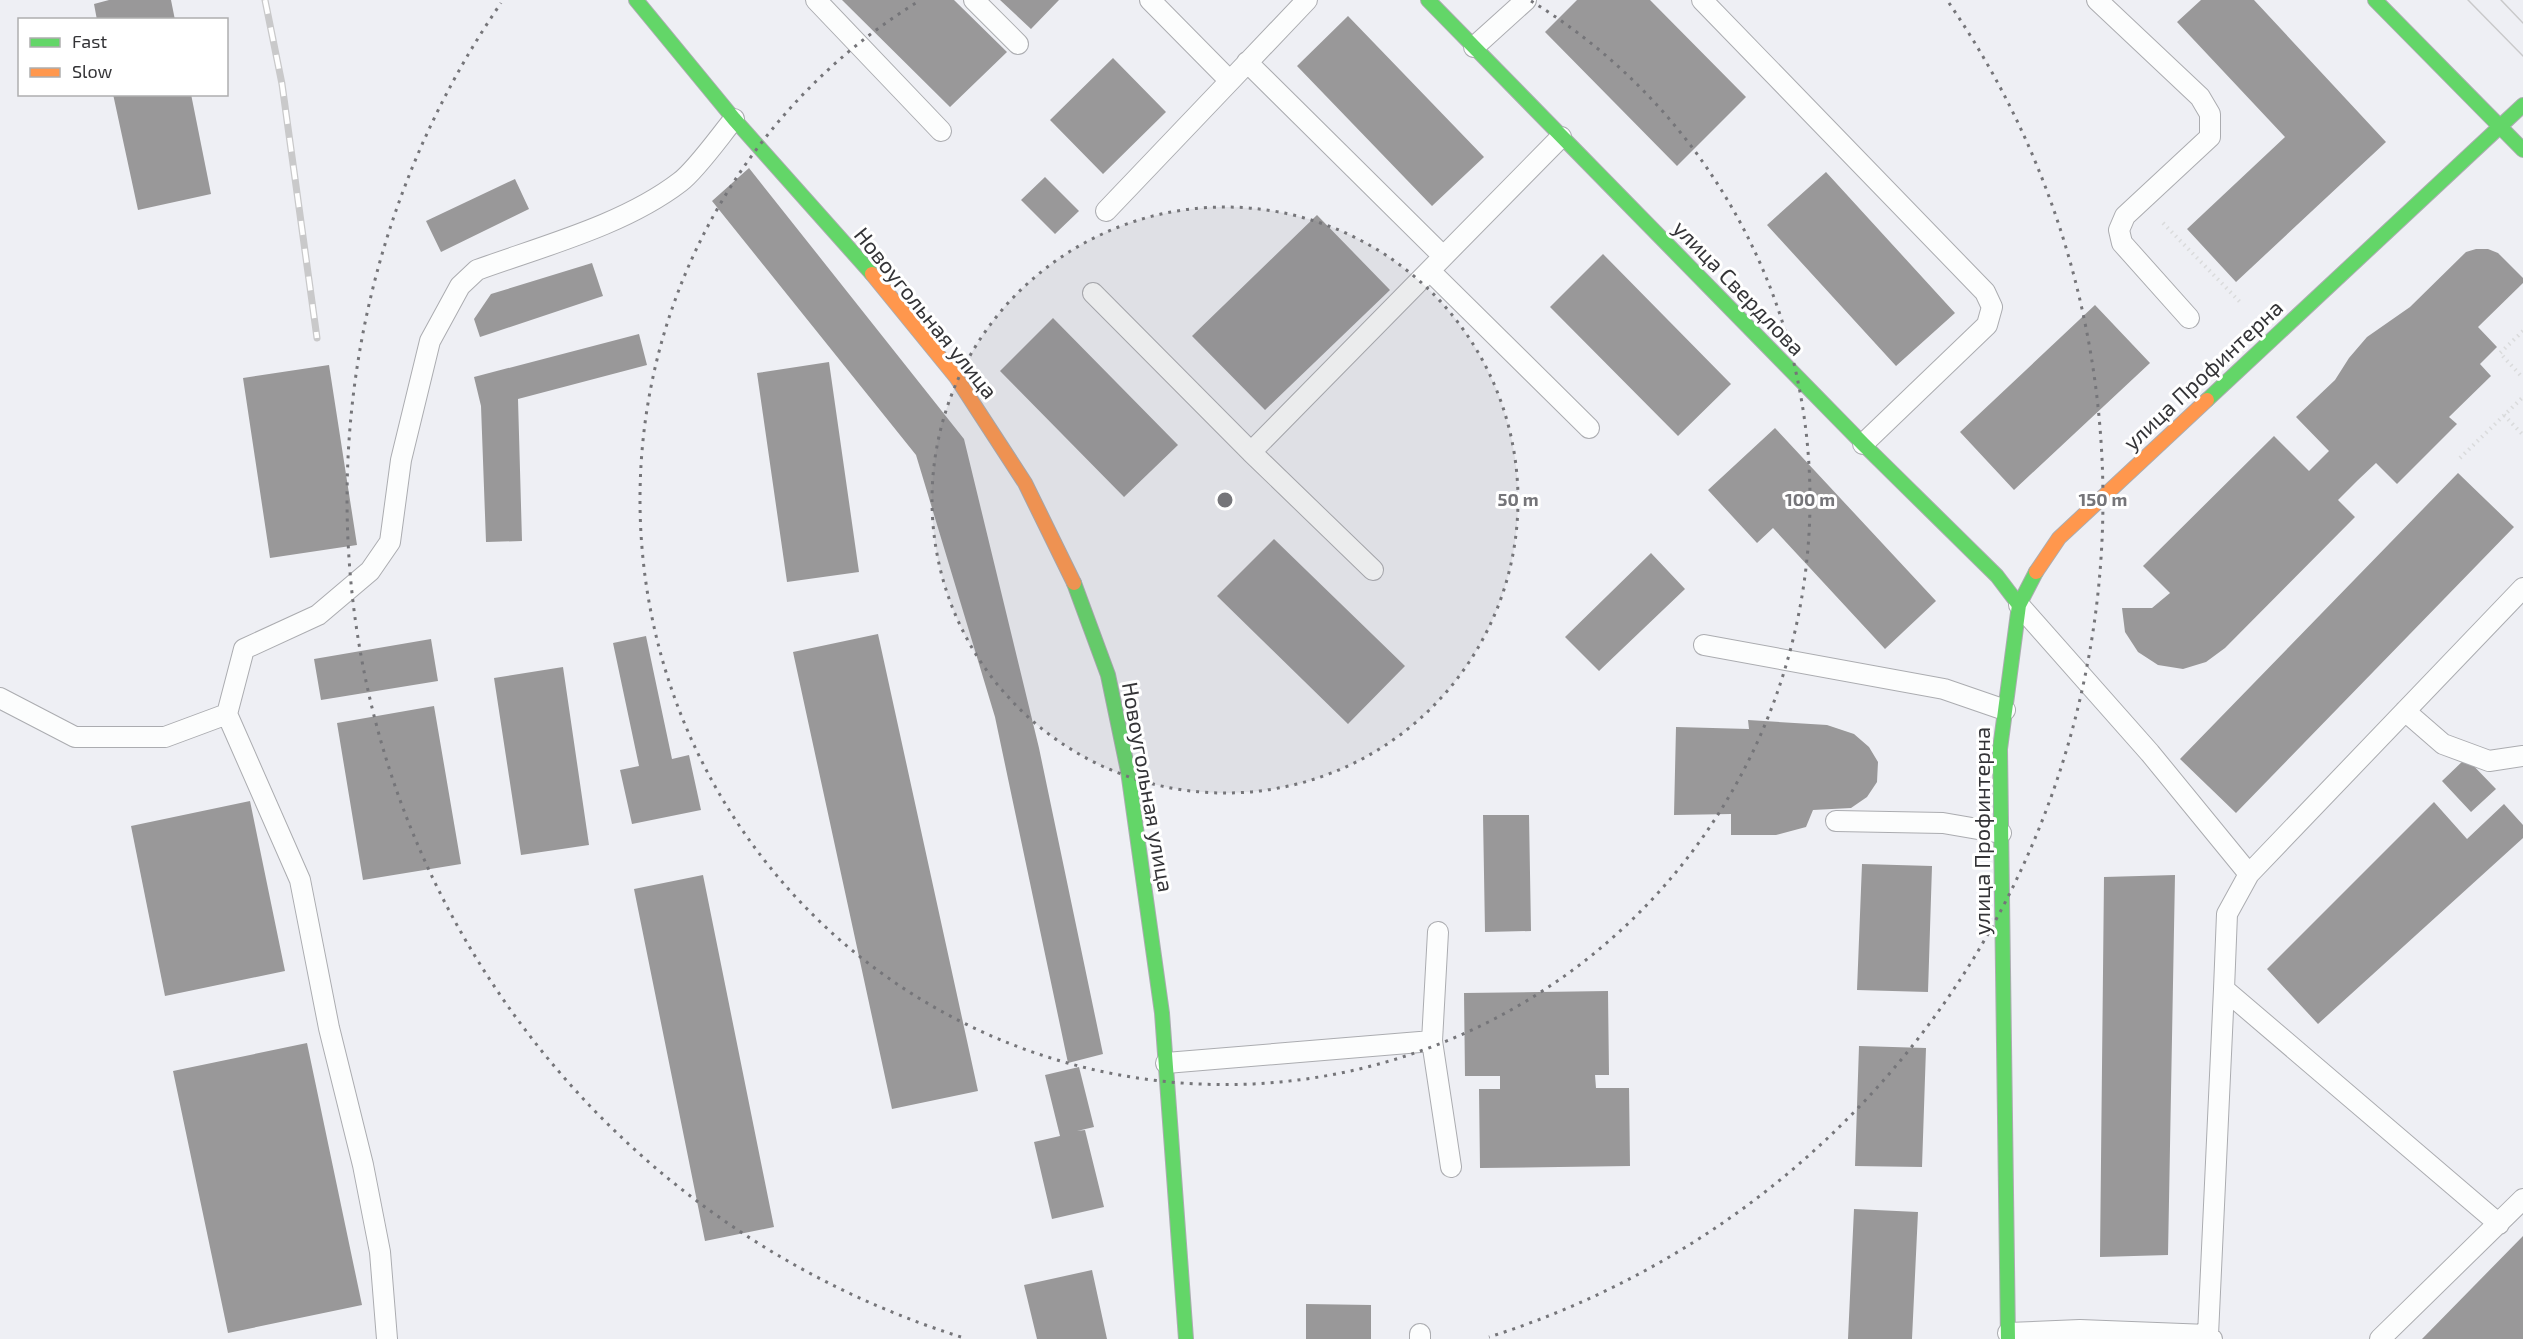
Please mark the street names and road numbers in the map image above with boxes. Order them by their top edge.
street label: улица Свердлова [1668,214,1811,361]
street label: Новоугольная улица [849,221,1004,404]
street label: улица Профинтерна [2117,294,2288,456]
street label: Новоугольная улица [1117,680,1180,894]
street label: улица Профинтерна [1968,727,1995,935]

